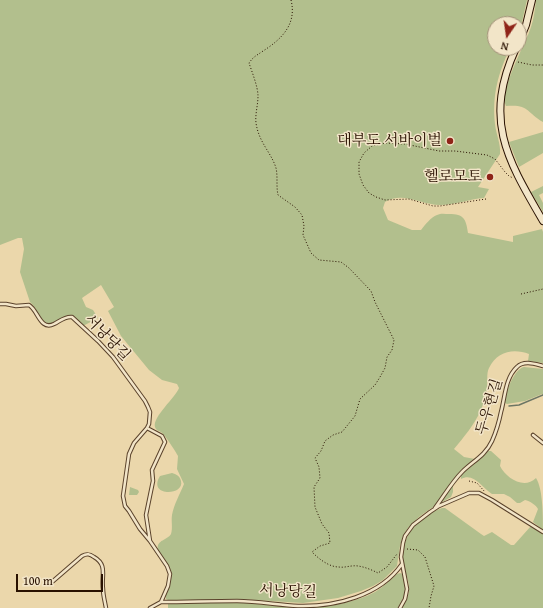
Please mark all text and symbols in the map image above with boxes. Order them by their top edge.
north arrow [487,16,527,56]
text: N [499,38,510,55]
place label: 대부도 서바이벌 [337,132,442,150]
marker: 대부도 서바이벌 [445,136,455,146]
place label: 헬로모토 [424,168,482,186]
marker: 헬로모토 [485,172,495,182]
street label: 서낭당길 [80,311,134,365]
street label: 두우현길 [473,377,507,437]
scale bar [18,566,105,592]
text: 100 m [23,572,53,589]
street label: 서낭당길 [259,582,317,602]

